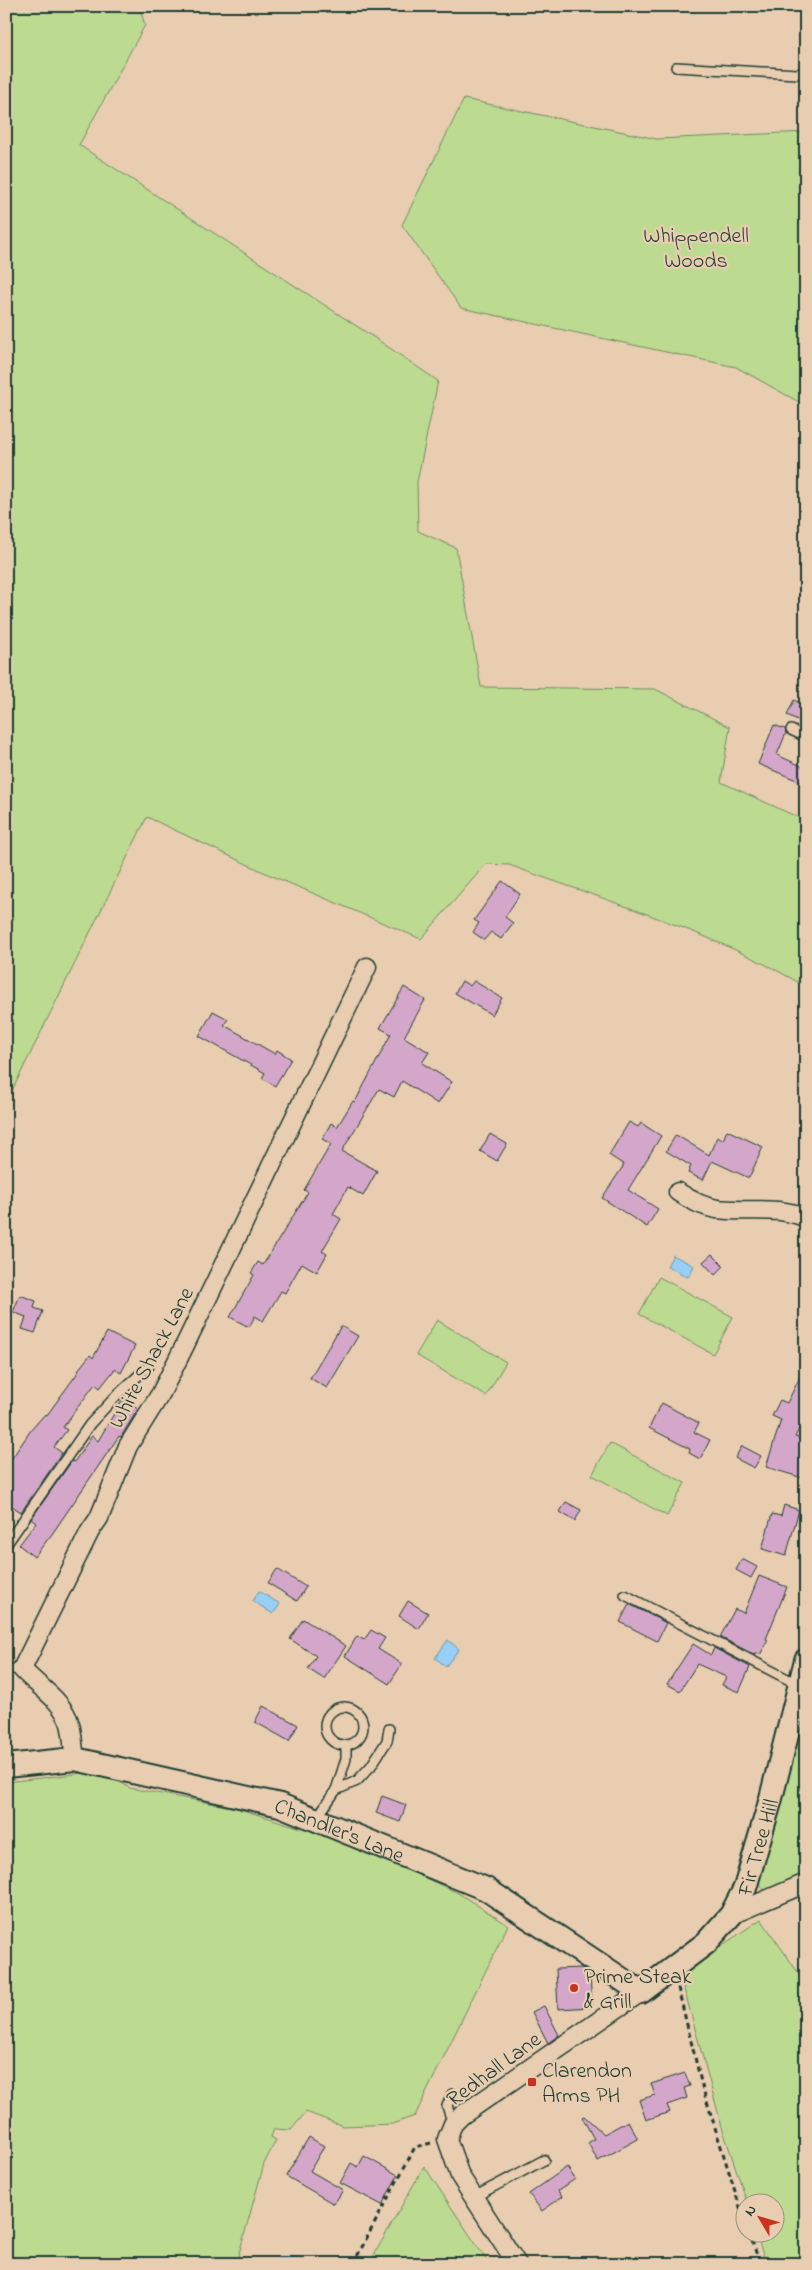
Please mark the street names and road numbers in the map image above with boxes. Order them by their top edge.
street label: White Shack Lane [102,1282,204,1435]
street label: Chandler's Lane [269,1791,409,1873]
street label: Fir Tree Hill [730,1796,789,1901]
street label: Redhall Lane [441,2025,549,2116]

